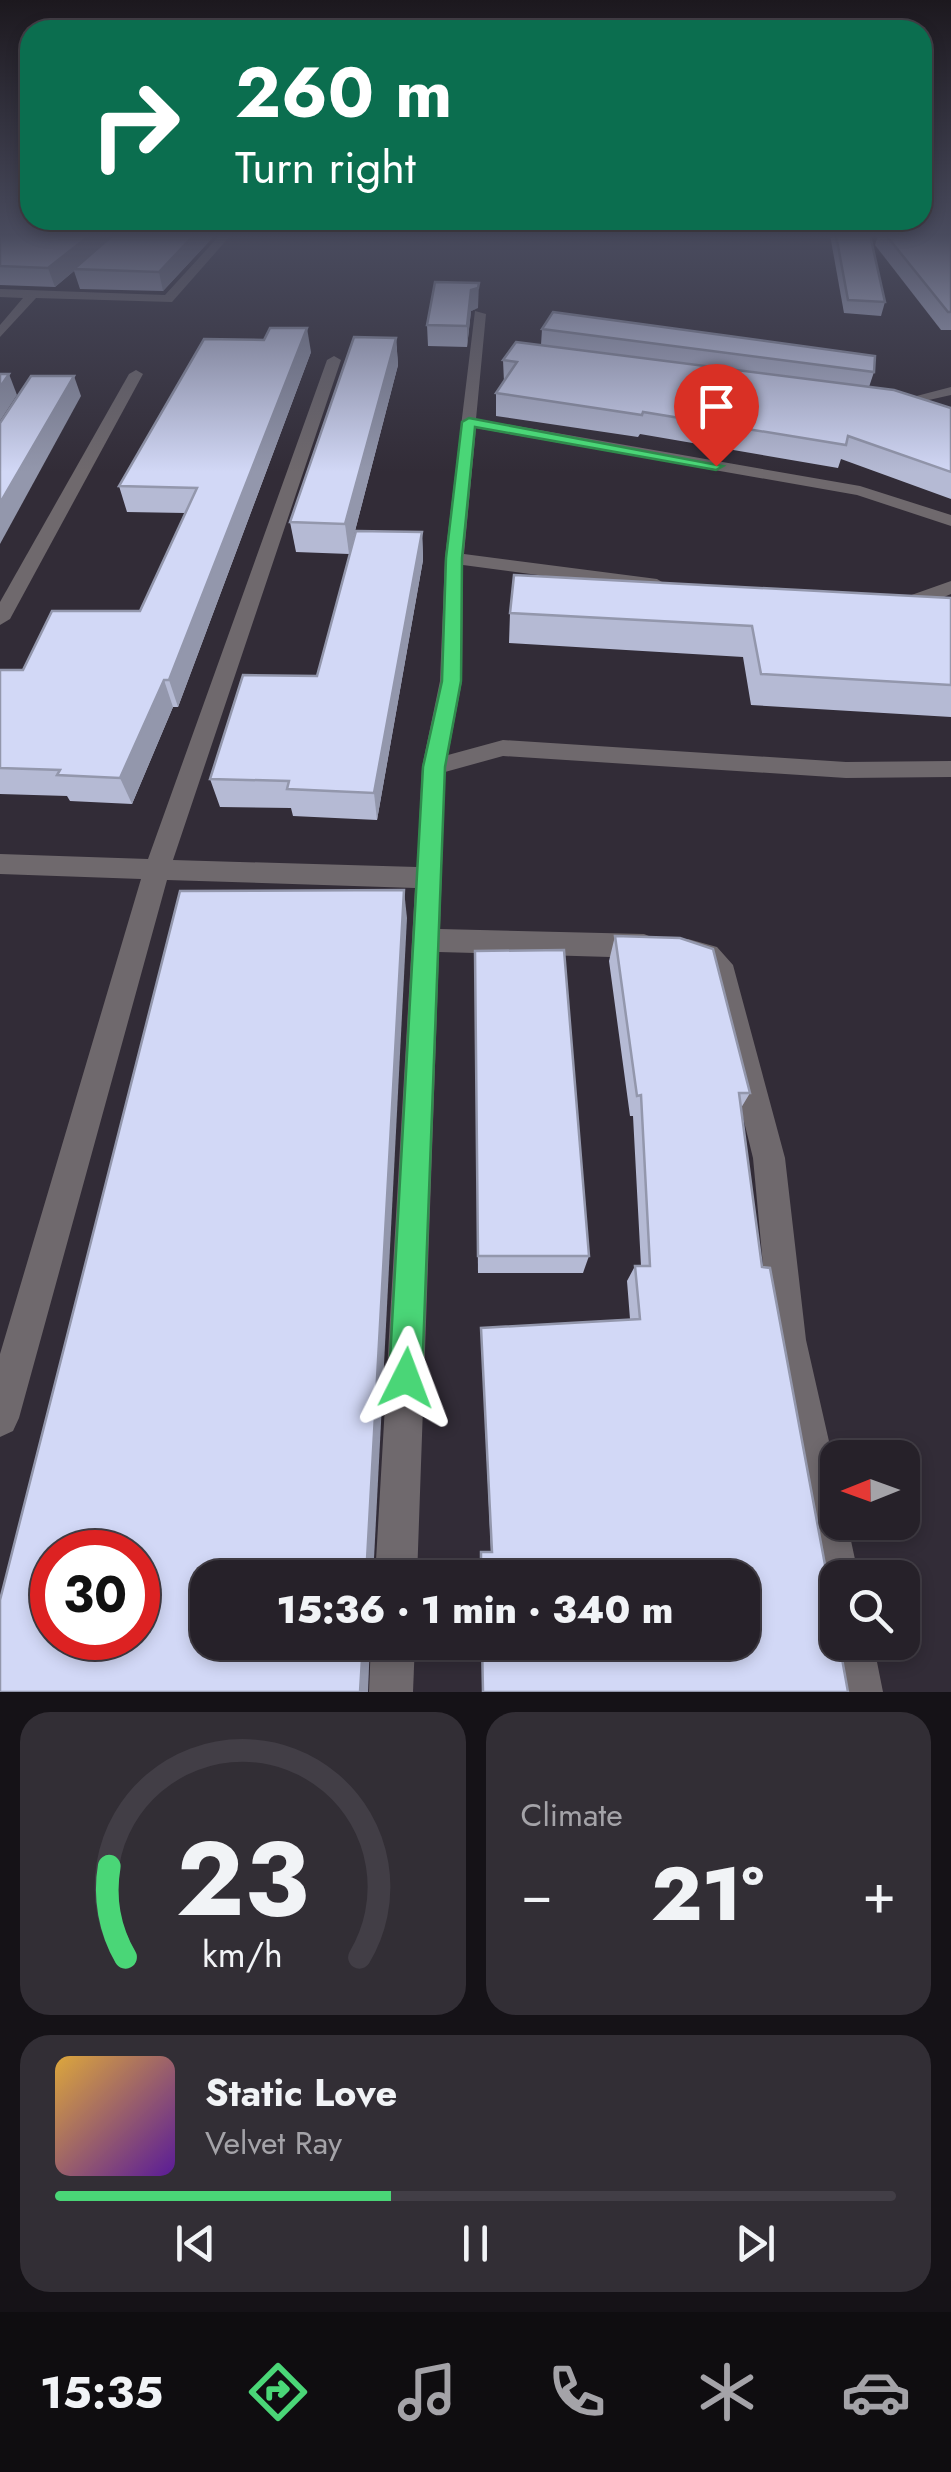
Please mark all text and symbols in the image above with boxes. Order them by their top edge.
text: 260 m [235,42,453,143]
icon: right [70,60,200,190]
text: Turn right [235,135,416,200]
pin [674,364,759,467]
icon: arrive [689,379,744,434]
position arrow [354,1326,458,1430]
north arrow [820,1440,920,1540]
map controls [820,1440,920,1660]
speed limit sign: 30 [30,1530,160,1660]
button: search [820,1560,920,1660]
text: 15:36 · 1 min · 340 m [277,1582,673,1637]
text: Climate [521,1792,623,1838]
text: 23 [176,1804,309,1954]
text: 21° [651,1840,764,1948]
text: − [521,1854,553,1934]
text: + [862,1854,896,1934]
text: km/h [202,1929,283,1980]
text: Static Love [205,2065,397,2120]
text: Velvet Ray [205,2120,342,2166]
icon: previous [168,2216,223,2271]
icon: pause [448,2216,503,2271]
icon: next [728,2216,783,2271]
icon: directions [243,2357,313,2427]
icon: music [392,2357,462,2427]
icon: phone [542,2357,612,2427]
icon: climate [692,2357,762,2427]
icon: car [841,2357,911,2427]
text: 15:35 [40,2360,163,2425]

